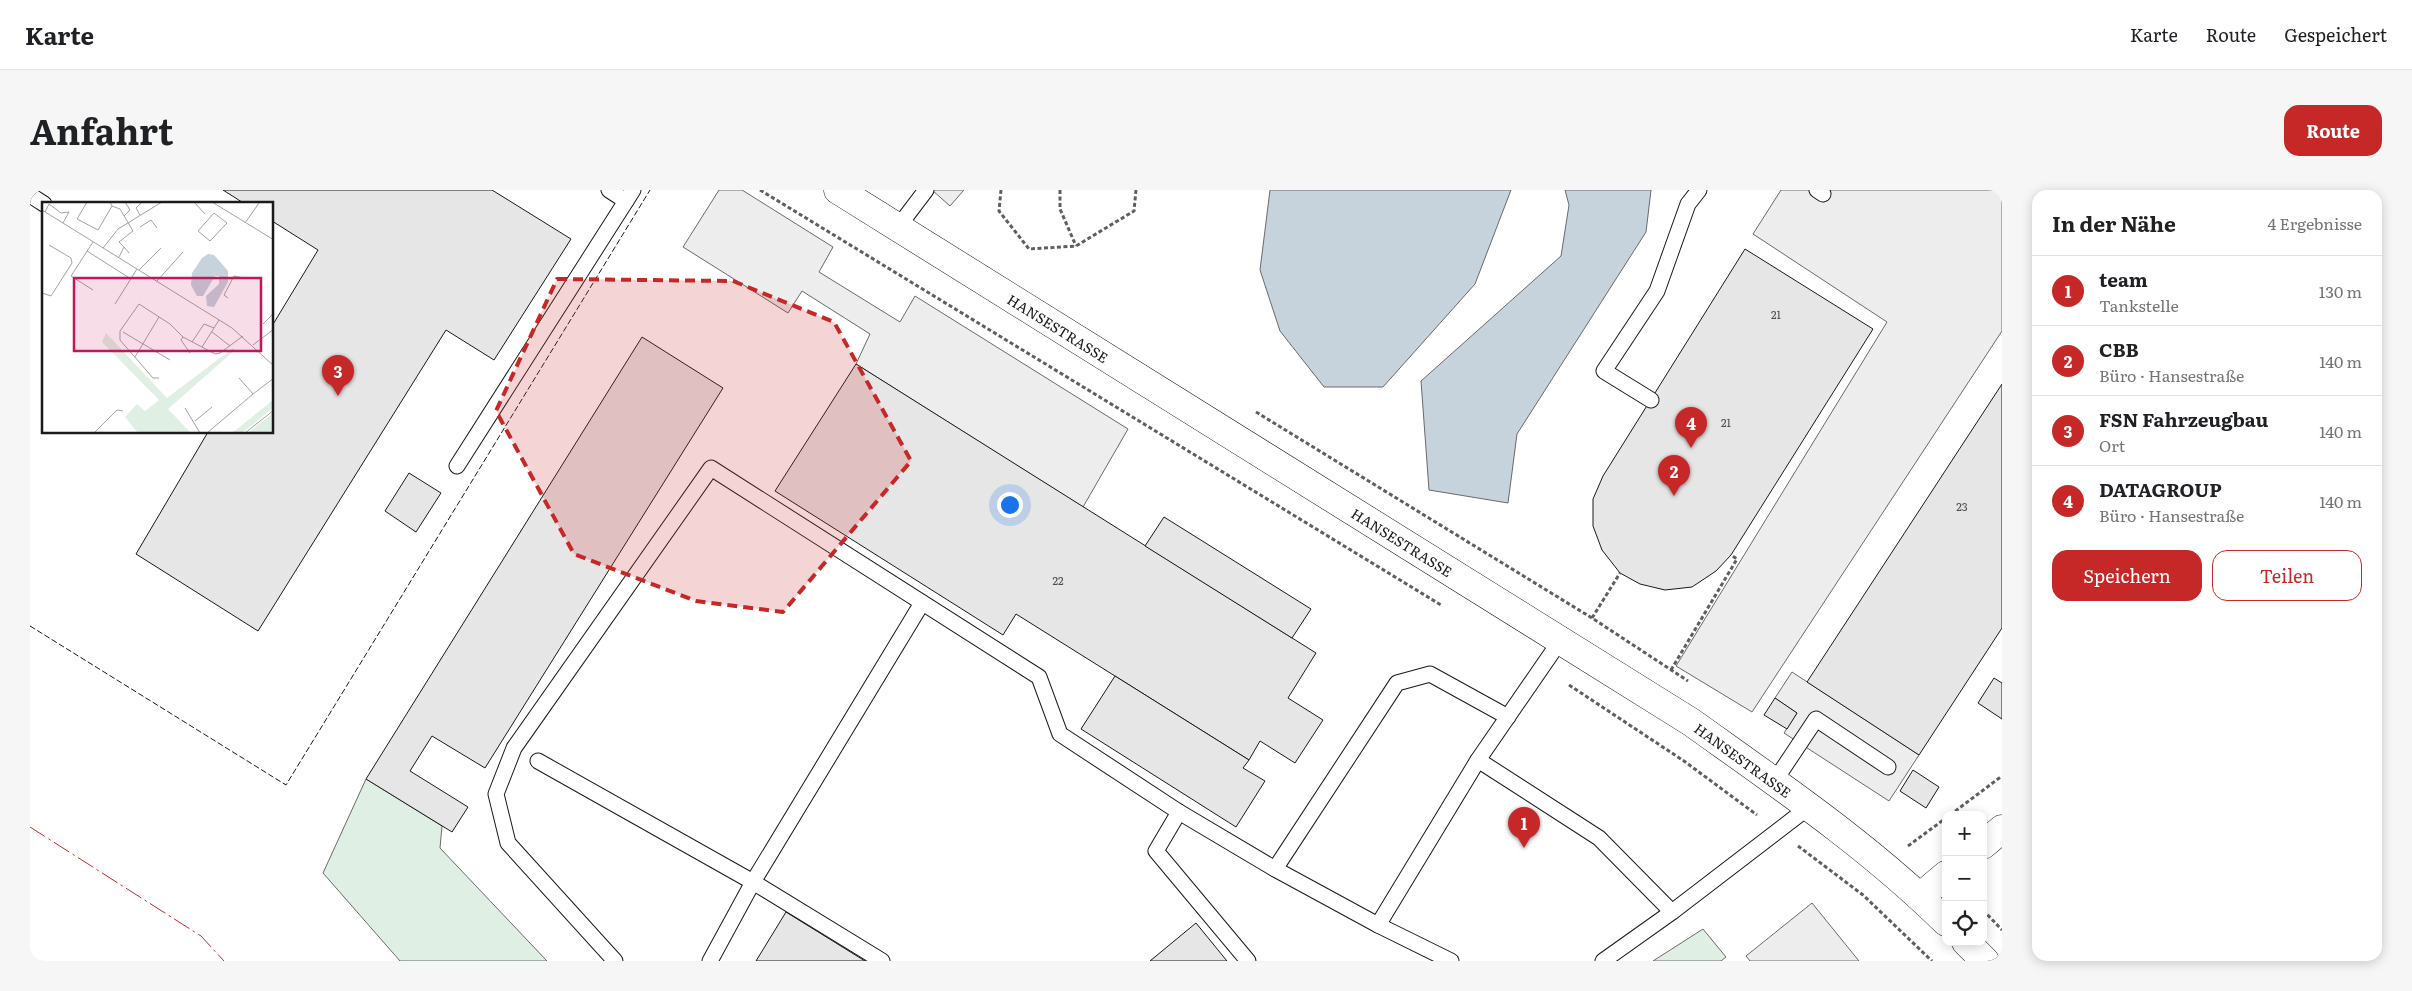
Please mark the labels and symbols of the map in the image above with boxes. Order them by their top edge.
inset map [42,202,274,434]
street label: HANSESTRASSE [1004,289,1112,367]
house number: 21 [1771,306,1782,322]
pin: 3 [322,355,354,396]
pin: 4 [1675,407,1707,448]
house number: 21 [1721,414,1732,430]
pin: 2 [1658,455,1690,496]
your location [997,492,1023,518]
house number: 23 [1956,498,1968,514]
street label: HANSESTRASSE [1348,503,1456,581]
house number: 22 [1052,572,1064,588]
street label: HANSESTRASSE [1690,718,1796,802]
pin: 1 [1508,807,1540,848]

